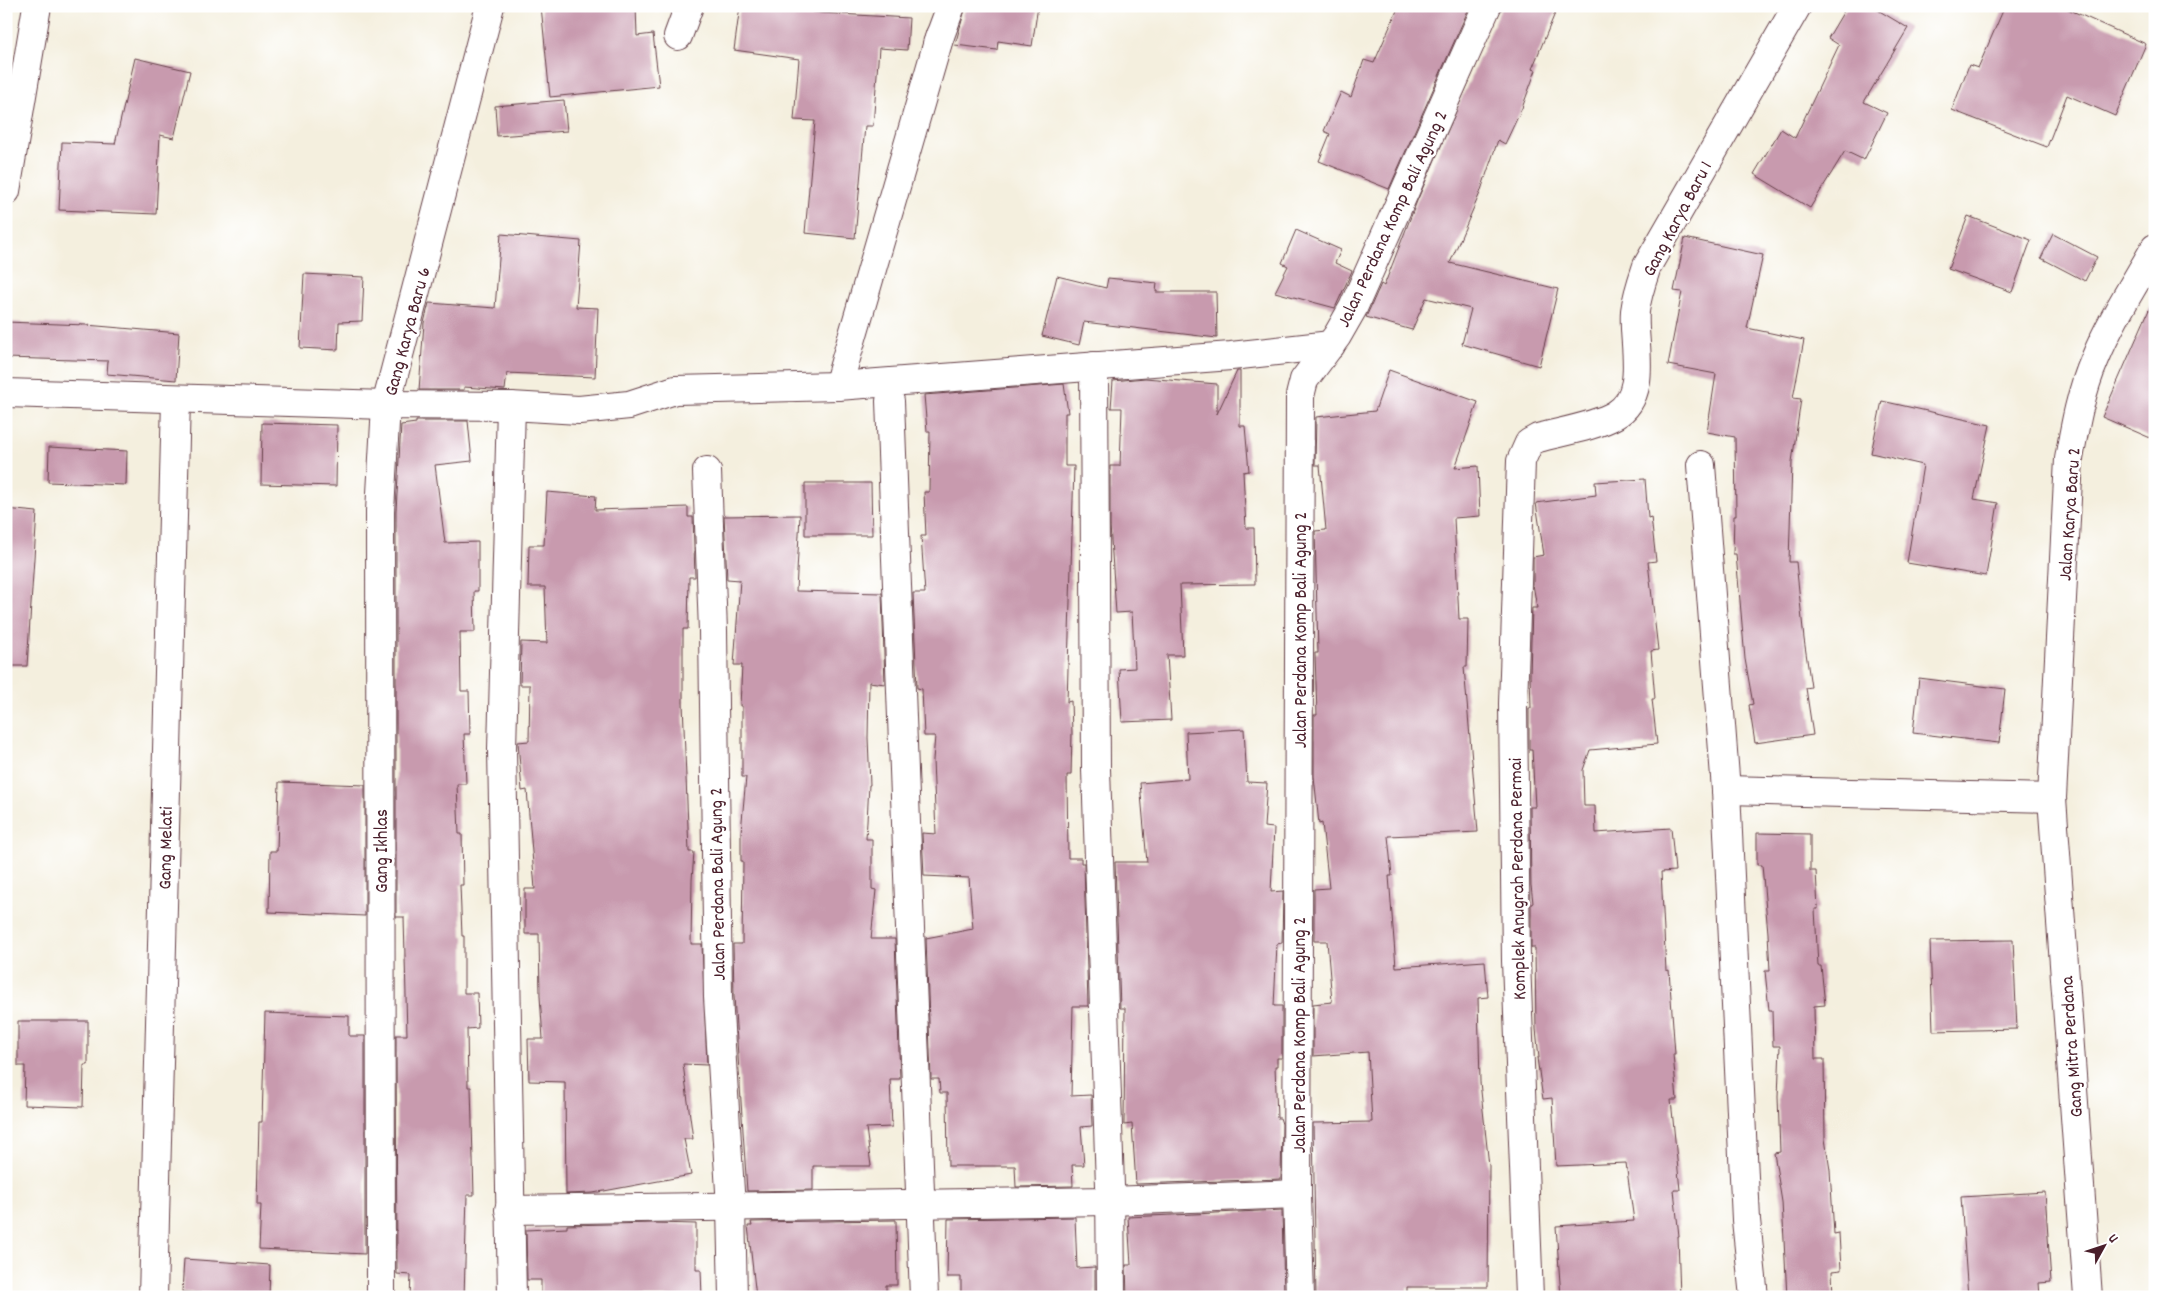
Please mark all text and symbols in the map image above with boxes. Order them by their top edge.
street label: Jalan Perdana Komp Bali Agung 2 [1332,107,1456,332]
street label: Gang Karya Baru 1 [1637,157,1721,282]
street label: Gang Karya Baru 6 [379,264,440,399]
street label: Jalan Karya Baru 2 [2053,447,2090,582]
street label: Jalan Perdana Komp Bali Agung 2 [1289,512,1316,748]
street label: Komplek Anugrah Perdana Permai [1504,757,1535,1000]
street label: Jalan Perdana Bali Agung 2 [704,787,735,981]
street label: Gang Melati [153,806,182,890]
street label: Gang Ikhlas [370,809,397,893]
street label: Jalan Perdana Komp Bali Agung 2 [1288,917,1315,1153]
street label: Gang Mitra Perdana [2055,974,2092,1118]
north arrow [2078,1220,2128,1270]
text: U [2103,1230,2122,1248]

